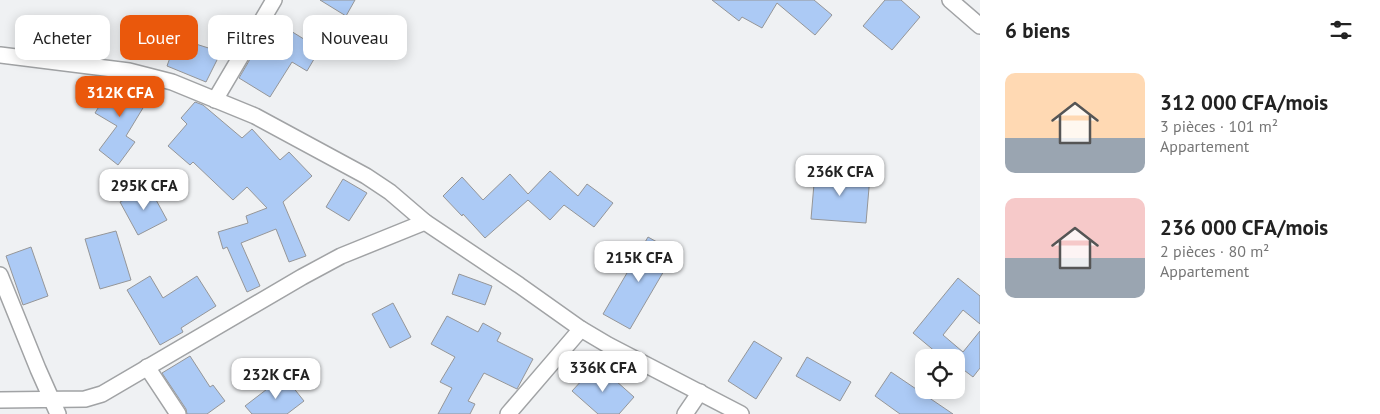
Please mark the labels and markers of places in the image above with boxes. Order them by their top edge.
pin: 312K CFA [68,76,172,118]
pin: 236K CFA [788,154,892,197]
pin: 295K CFA [92,168,196,211]
pin: 215K CFA [587,240,691,283]
pin: 336K CFA [551,350,655,393]
pin: 232K CFA [224,358,328,400]

